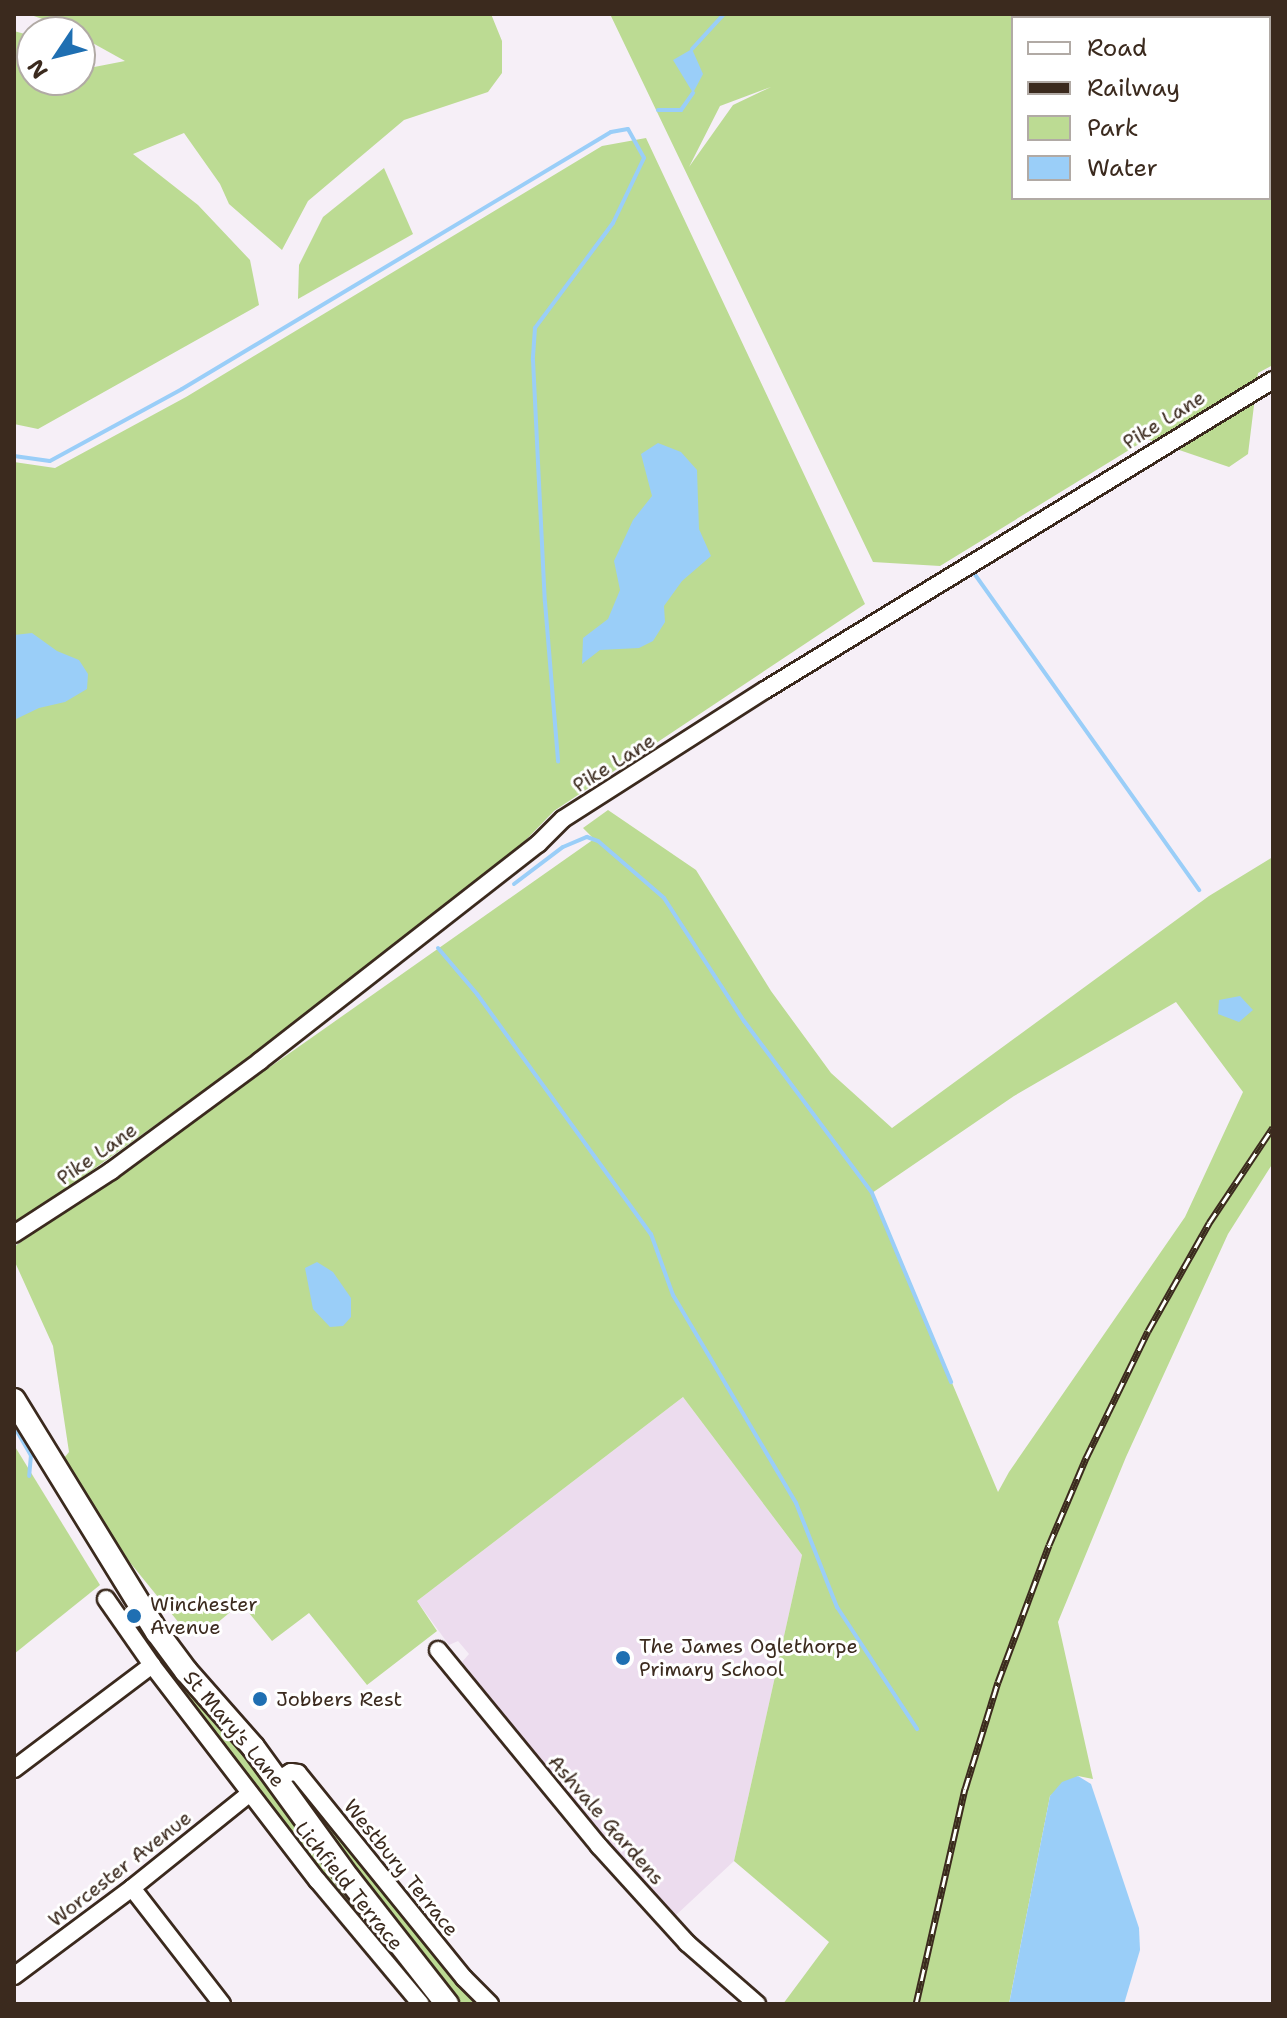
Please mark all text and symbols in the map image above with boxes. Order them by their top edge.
north arrow [16,16,96,96]
legend [1011,16,1271,200]
text: Road [1087,32,1147,64]
text: N [21,53,54,84]
text: Railway [1087,72,1180,104]
text: Park [1087,112,1139,144]
text: Water [1087,152,1158,184]
street label: Pike Lane [1118,385,1210,455]
street label: Pike Lane [568,728,660,798]
street label: Pike Lane [52,1118,142,1190]
place label: Winchester Avenue [150,1592,258,1639]
marker: Winchester Avenue [125,1607,143,1625]
place label: The James Oglethorpe Primary School [639,1634,858,1681]
marker: The James Oglethorpe Primary School [614,1649,632,1667]
street label: St Mary's Lane [178,1666,290,1792]
place label: Jobbers Rest [276,1687,402,1711]
marker: Jobbers Rest [251,1690,269,1708]
street label: Ashvale Gardens [543,1750,669,1890]
street label: Westbury Terrace [338,1795,464,1941]
street label: Worcester Avenue [44,1806,196,1932]
street label: Lichfield Terrace [290,1817,408,1955]

